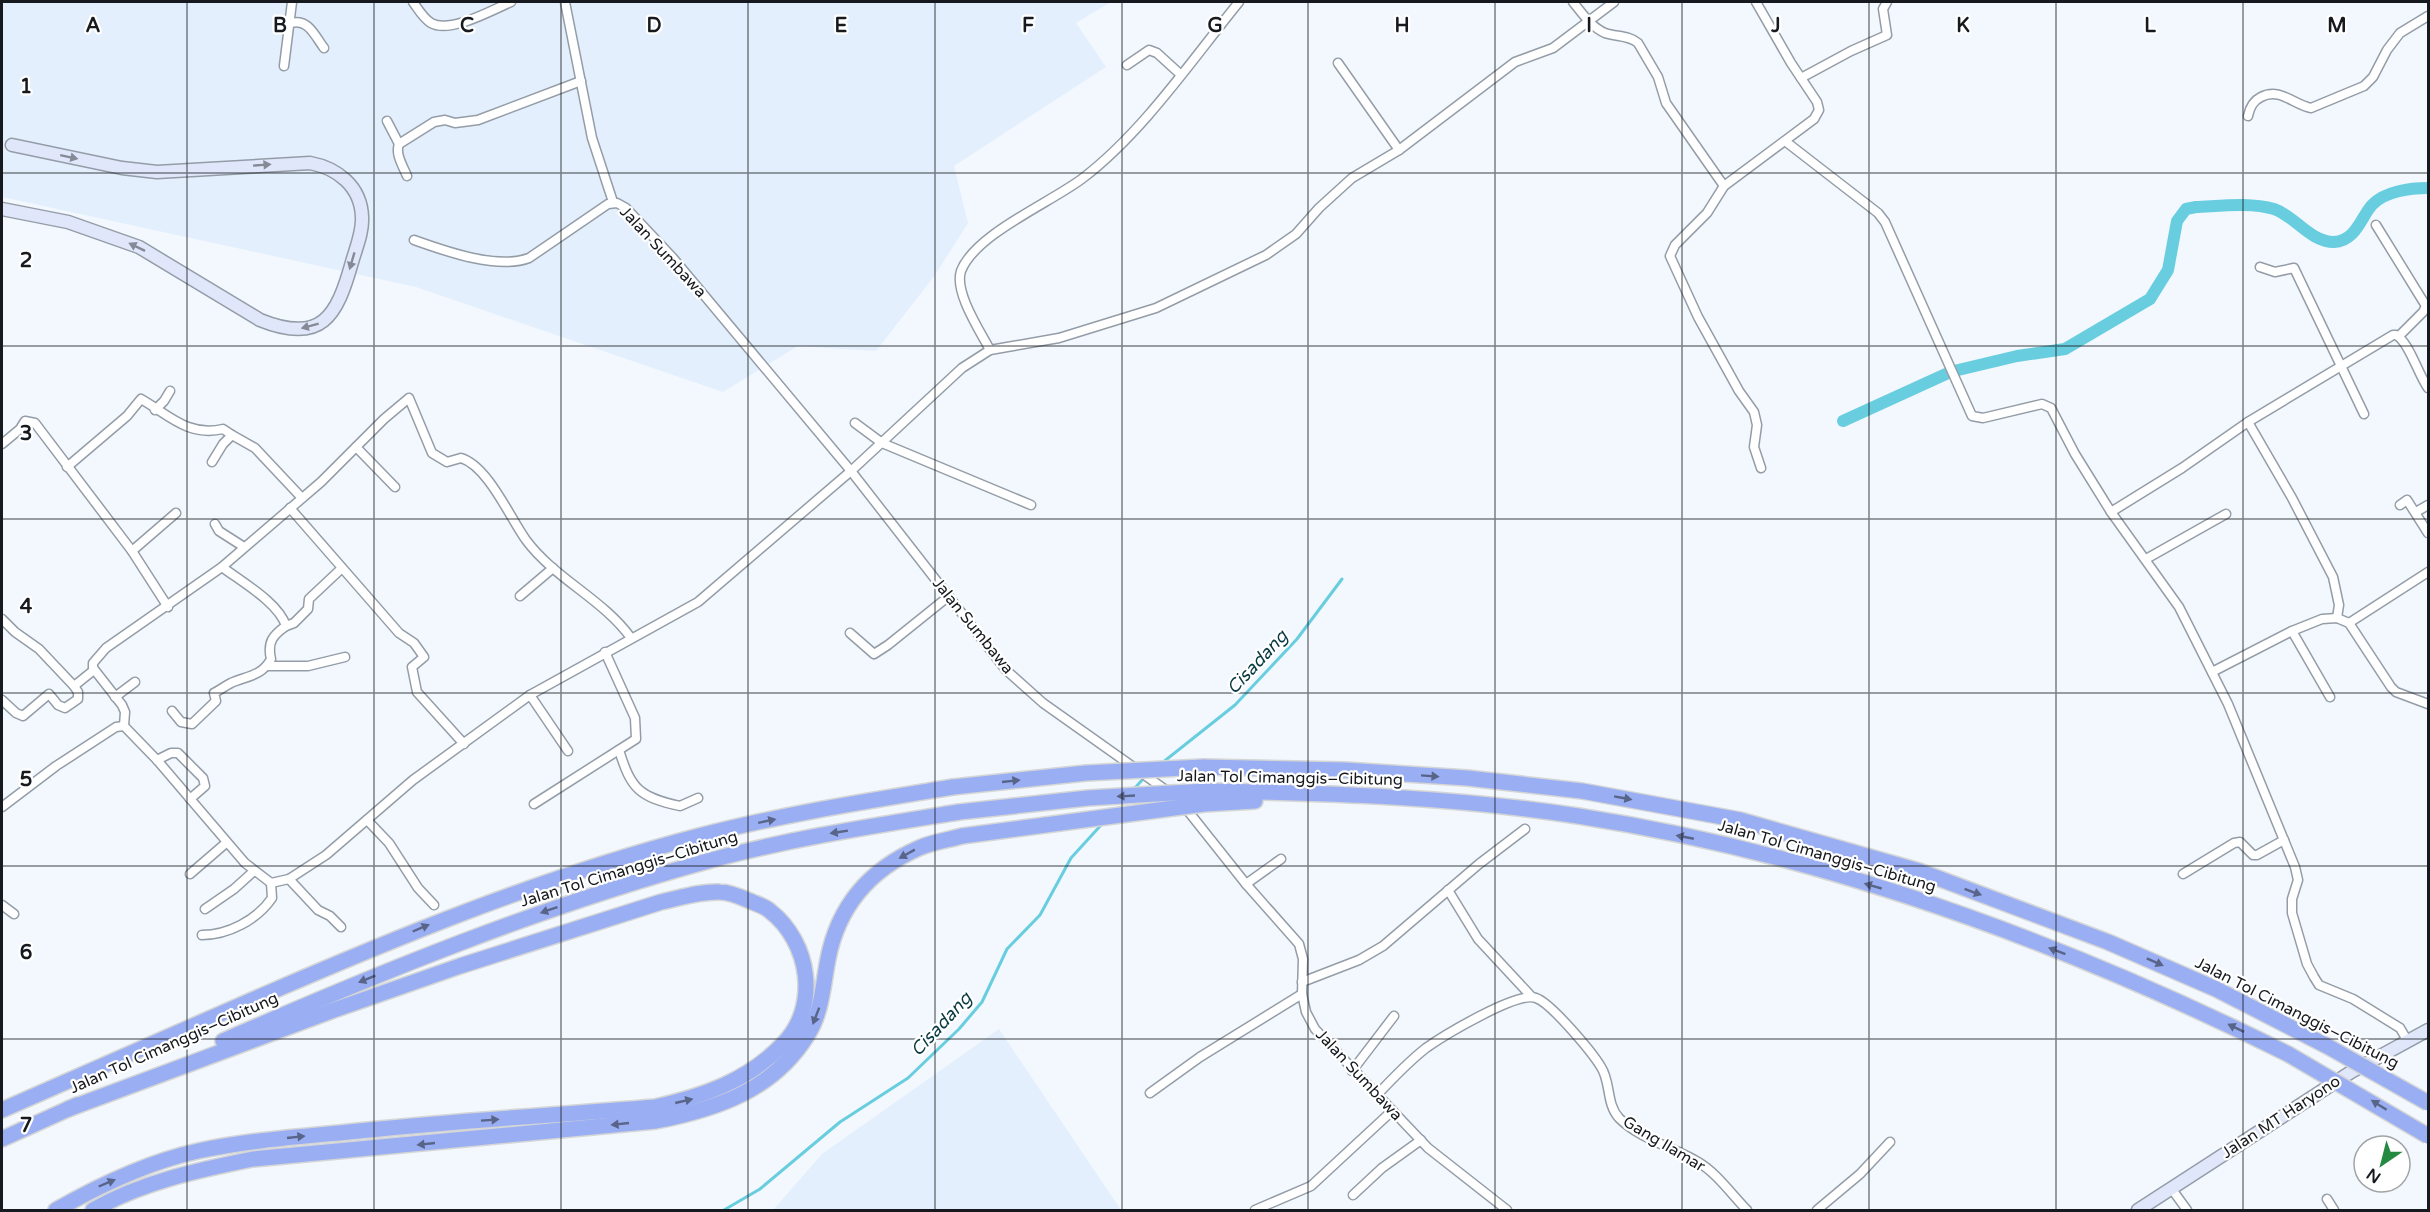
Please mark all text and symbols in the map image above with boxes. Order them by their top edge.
text: A [86,14,101,38]
text: B [273,14,287,38]
text: C [460,14,474,38]
text: D [646,14,662,38]
text: E [835,14,848,38]
text: F [1022,14,1034,38]
text: G [1207,14,1223,38]
text: H [1394,14,1410,38]
text: I [1586,14,1592,38]
text: J [1770,14,1781,38]
text: K [1956,14,1970,38]
text: L [2144,14,2156,38]
text: M [2327,14,2347,38]
text: 1 [20,75,32,99]
one-way arrow [60,153,79,162]
one-way arrow [253,161,272,170]
street label: Jalan Sumbawa [615,202,711,302]
one-way arrow [128,243,146,253]
text: 2 [20,249,32,273]
one-way arrow [347,252,357,270]
one-way arrow [301,322,319,332]
text: 3 [20,422,32,446]
street label: Jalan Sumbawa [928,574,1018,678]
text: 4 [20,595,33,619]
water label: Cisadang [1222,624,1293,699]
street label: Jalan Tol Cimanggis–Cibitung [1177,766,1403,790]
text: 5 [20,768,32,792]
one-way arrow [1420,771,1439,781]
one-way arrow [1002,776,1021,786]
one-way arrow [1117,791,1136,800]
one-way arrow [1614,794,1633,803]
street label: Jalan Tol Cimanggis–Cibitung [1716,815,1938,897]
one-way arrow [758,816,777,825]
street label: Jalan Tol Cimanggis–Cibitung [518,826,740,912]
one-way arrow [829,827,848,836]
one-way arrow [1675,832,1694,841]
one-way arrow [899,849,915,860]
one-way arrow [1864,881,1882,890]
one-way arrow [1965,887,1983,897]
one-way arrow [540,905,558,915]
one-way arrow [413,923,431,933]
text: 6 [20,941,32,965]
one-way arrow [2048,946,2066,955]
street label: Jalan Tol Cimanggis–Cibitung [2192,953,2402,1073]
one-way arrow [2146,958,2164,968]
one-way arrow [358,975,376,984]
water label: Cisadang [906,986,977,1061]
street label: Jalan Tol Cimanggis–Cibitung [67,988,281,1098]
one-way arrow [810,1007,820,1025]
one-way arrow [2227,1023,2244,1033]
street label: Jalan Sumbawa [1311,1025,1407,1125]
street label: Jalan MT Haryono [2218,1071,2344,1163]
one-way arrow [675,1095,693,1105]
one-way arrow [2371,1100,2387,1111]
street label: Gang Ilamar [1619,1112,1709,1177]
text: 7 [20,1114,32,1138]
one-way arrow [481,1115,500,1125]
one-way arrow [611,1119,630,1129]
one-way arrow [286,1132,305,1142]
north arrow [2352,1134,2412,1194]
one-way arrow [417,1139,436,1149]
text: N [2363,1164,2385,1187]
one-way arrow [99,1178,117,1188]

